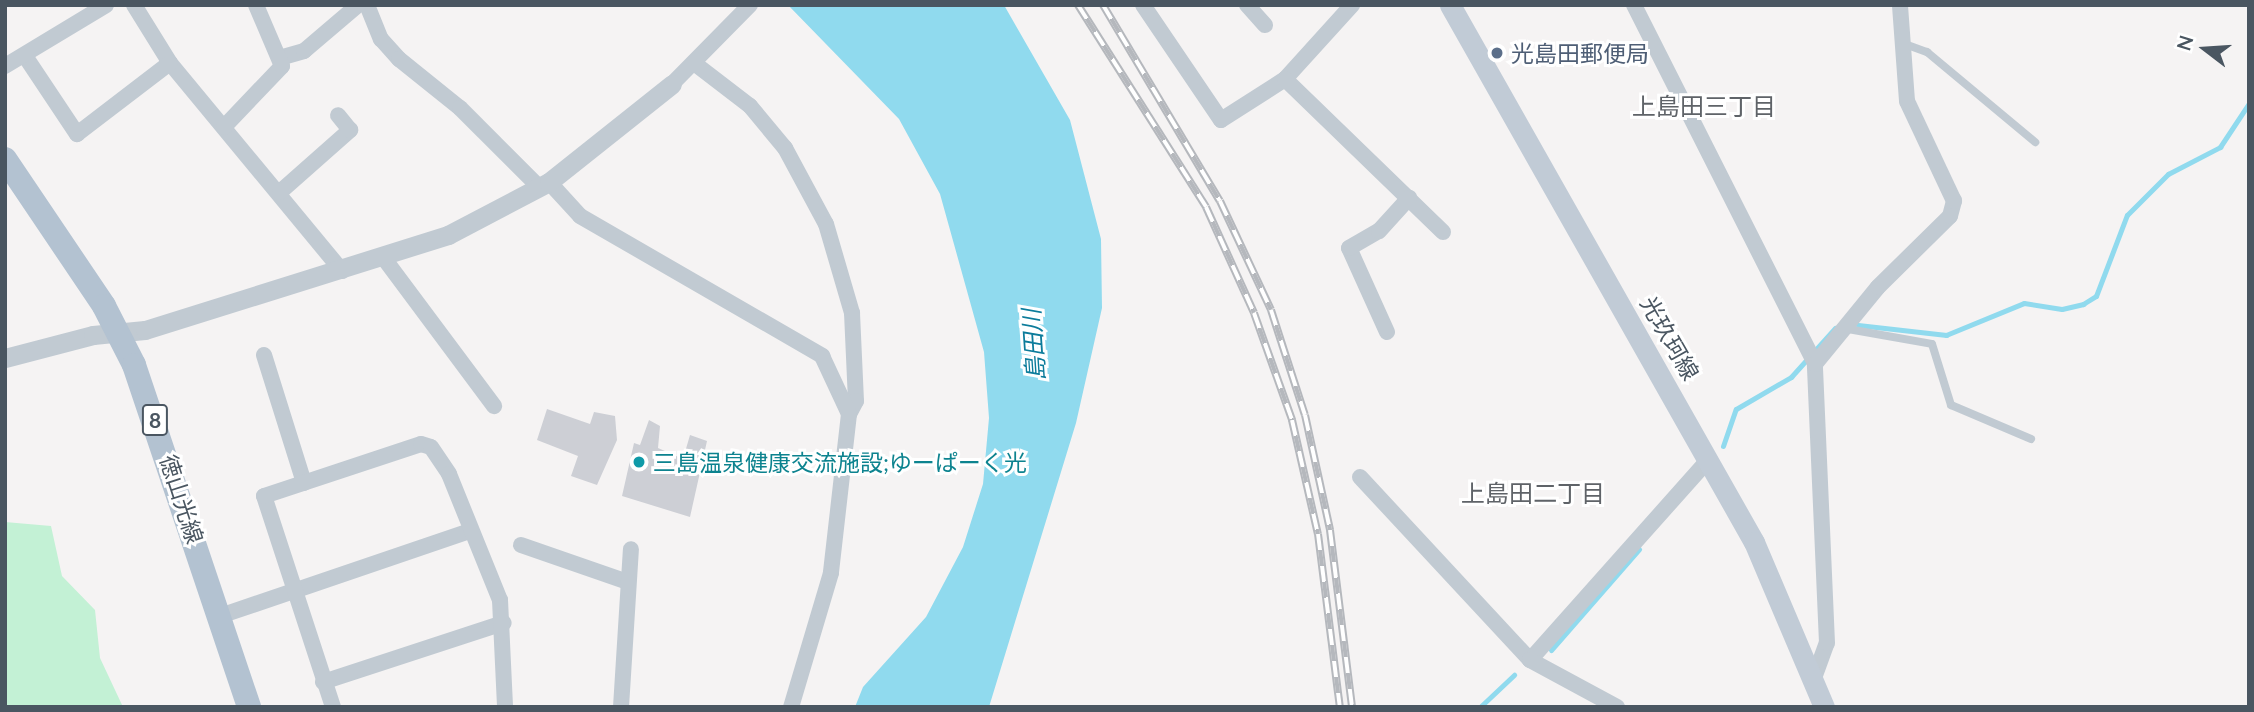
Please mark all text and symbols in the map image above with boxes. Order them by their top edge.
north arrow [2170,14,2240,84]
text: N [2171,32,2198,53]
place label: 光島田郵便局 [1511,39,1649,67]
marker: 光島田郵便局 [1489,45,1505,61]
district label: 上島田三丁目 [1632,92,1776,120]
street label: 光玖珂線 [1635,291,1705,385]
water label: 島田川 [1016,308,1050,382]
road number: 8 [141,402,169,438]
place label: 三島温泉健康交流施設;ゆーぱーく光 [653,448,1027,476]
street label: 徳山光線 [155,451,209,547]
marker: 三島温泉健康交流施設;ゆーぱーく光 [631,454,647,470]
district label: 上島田二丁目 [1461,479,1605,507]

